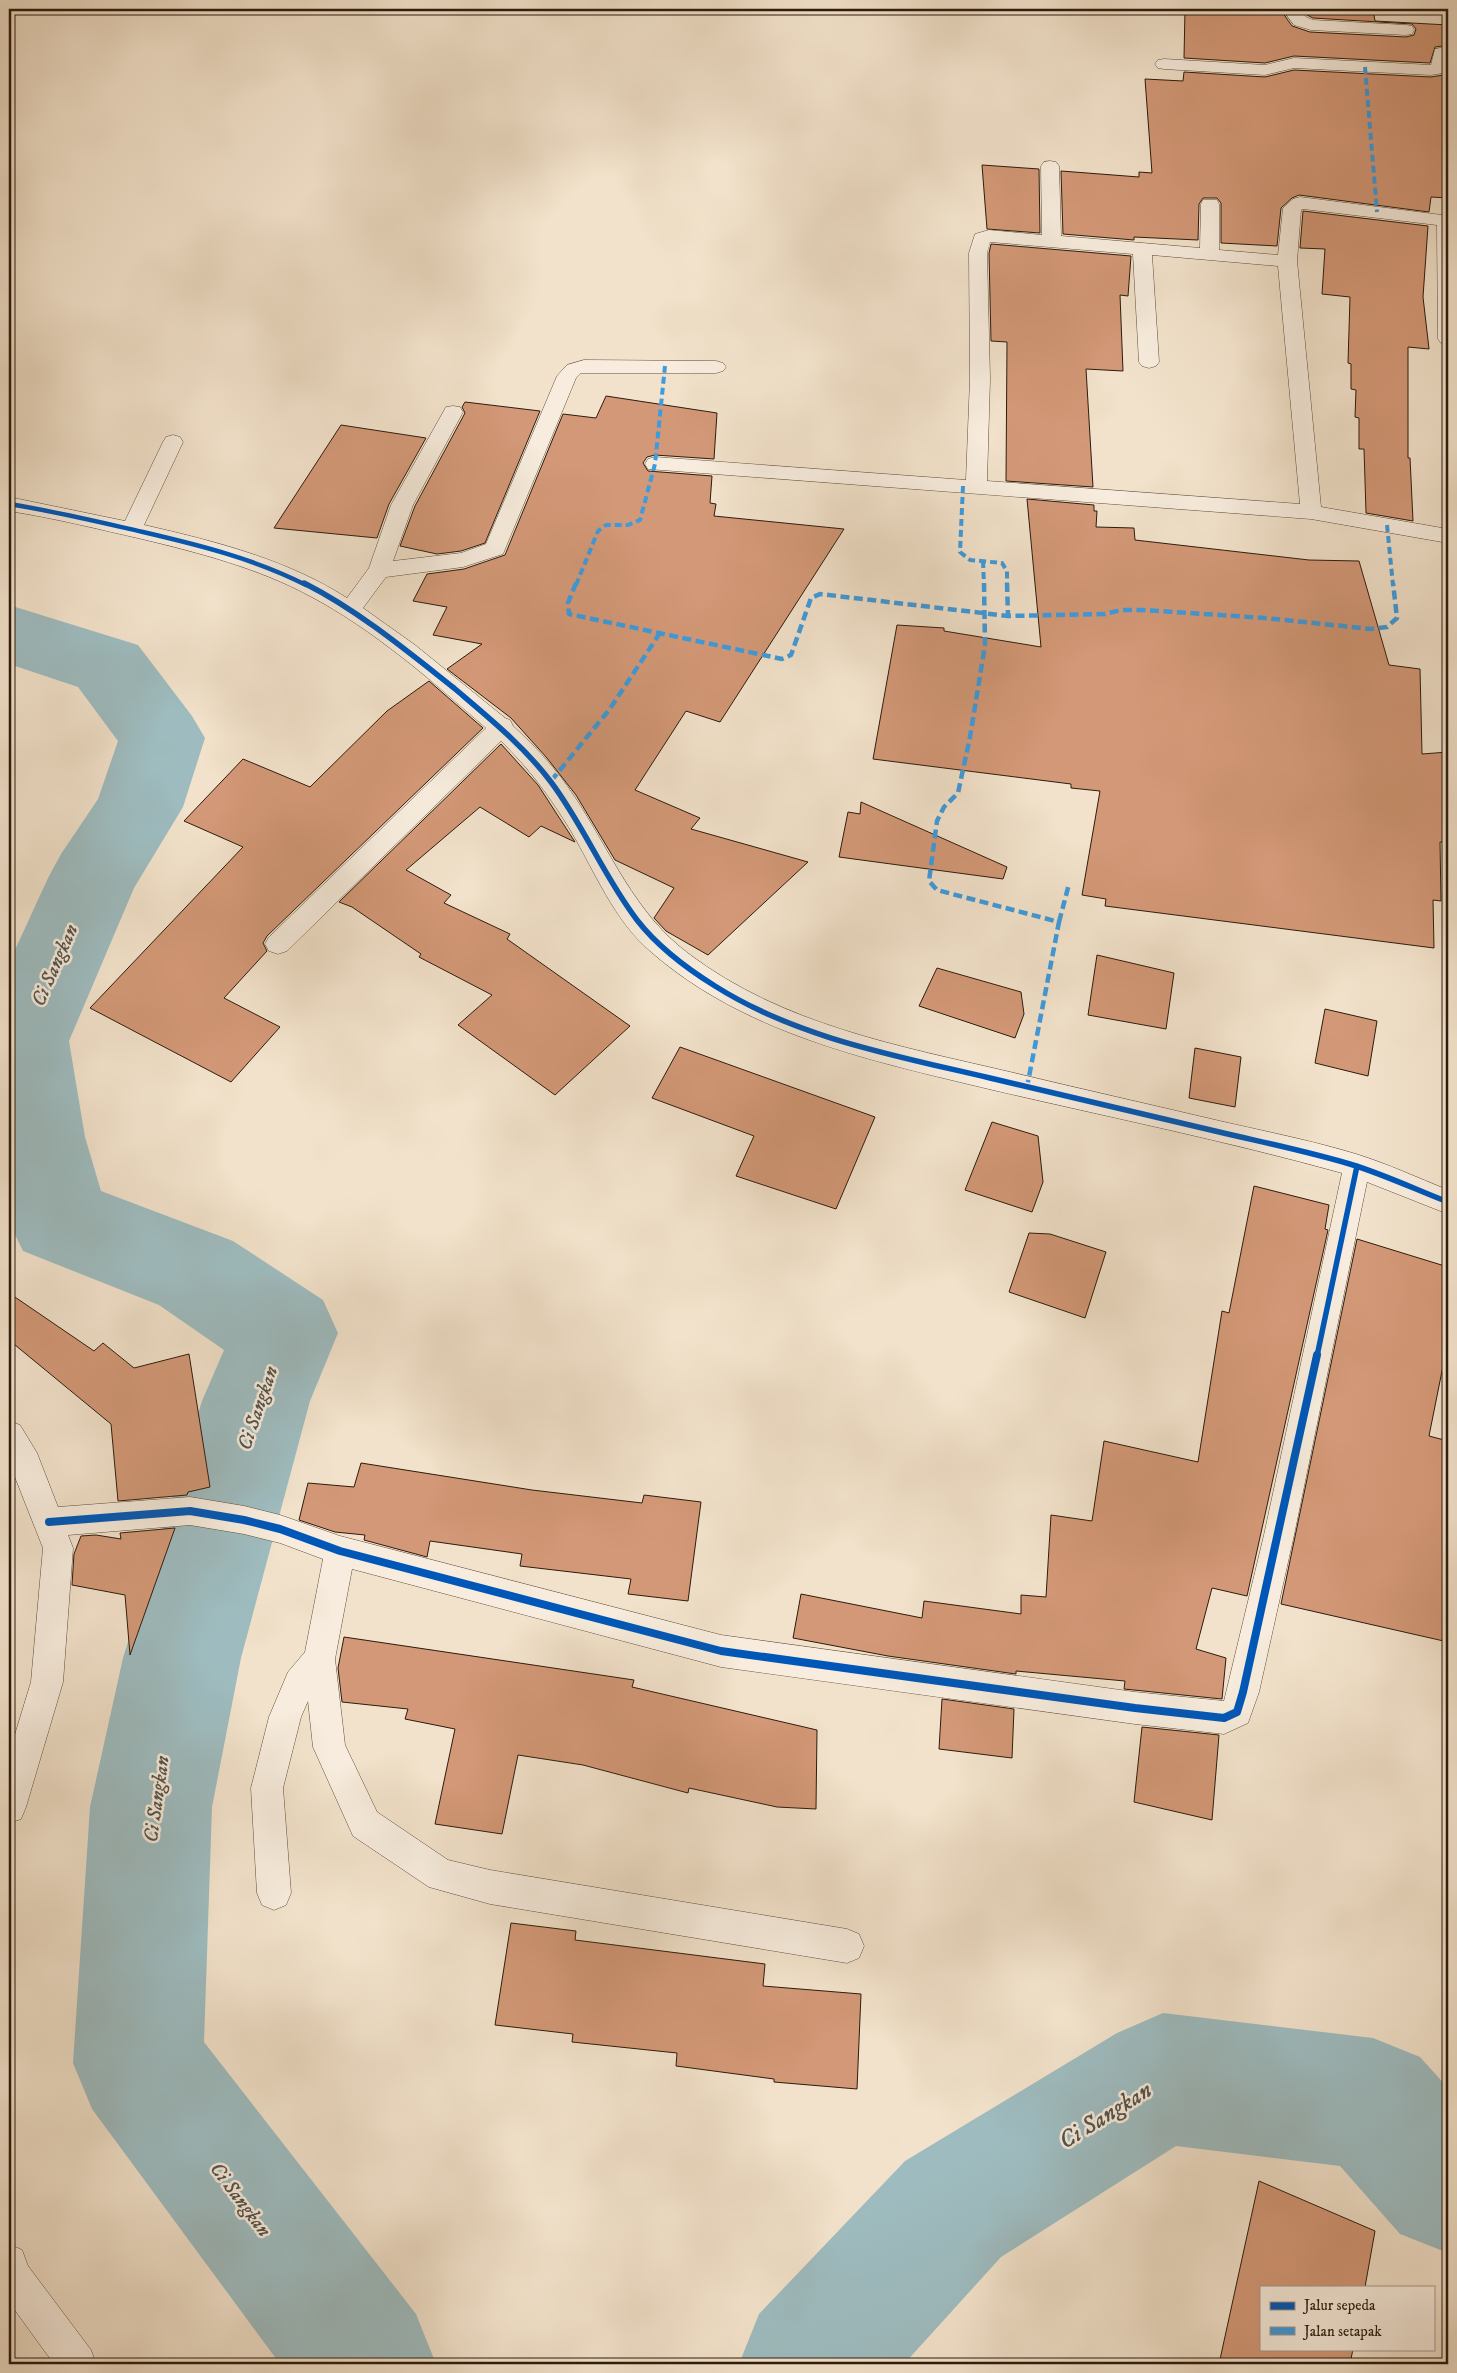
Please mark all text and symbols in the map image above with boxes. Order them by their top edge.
water label: Ci Sangkan [26,921,85,1011]
water label: Ci Sangkan [232,1363,284,1454]
water label: Ci Sangkan [139,1754,176,1844]
water label: Ci Sangkan [1053,2075,1158,2156]
water label: Ci Sangkan [204,2158,276,2242]
legend [1260,2286,1434,2350]
text: Jalur sepeda [1302,2296,1376,2315]
text: Jalan setapak [1302,2322,1382,2341]

